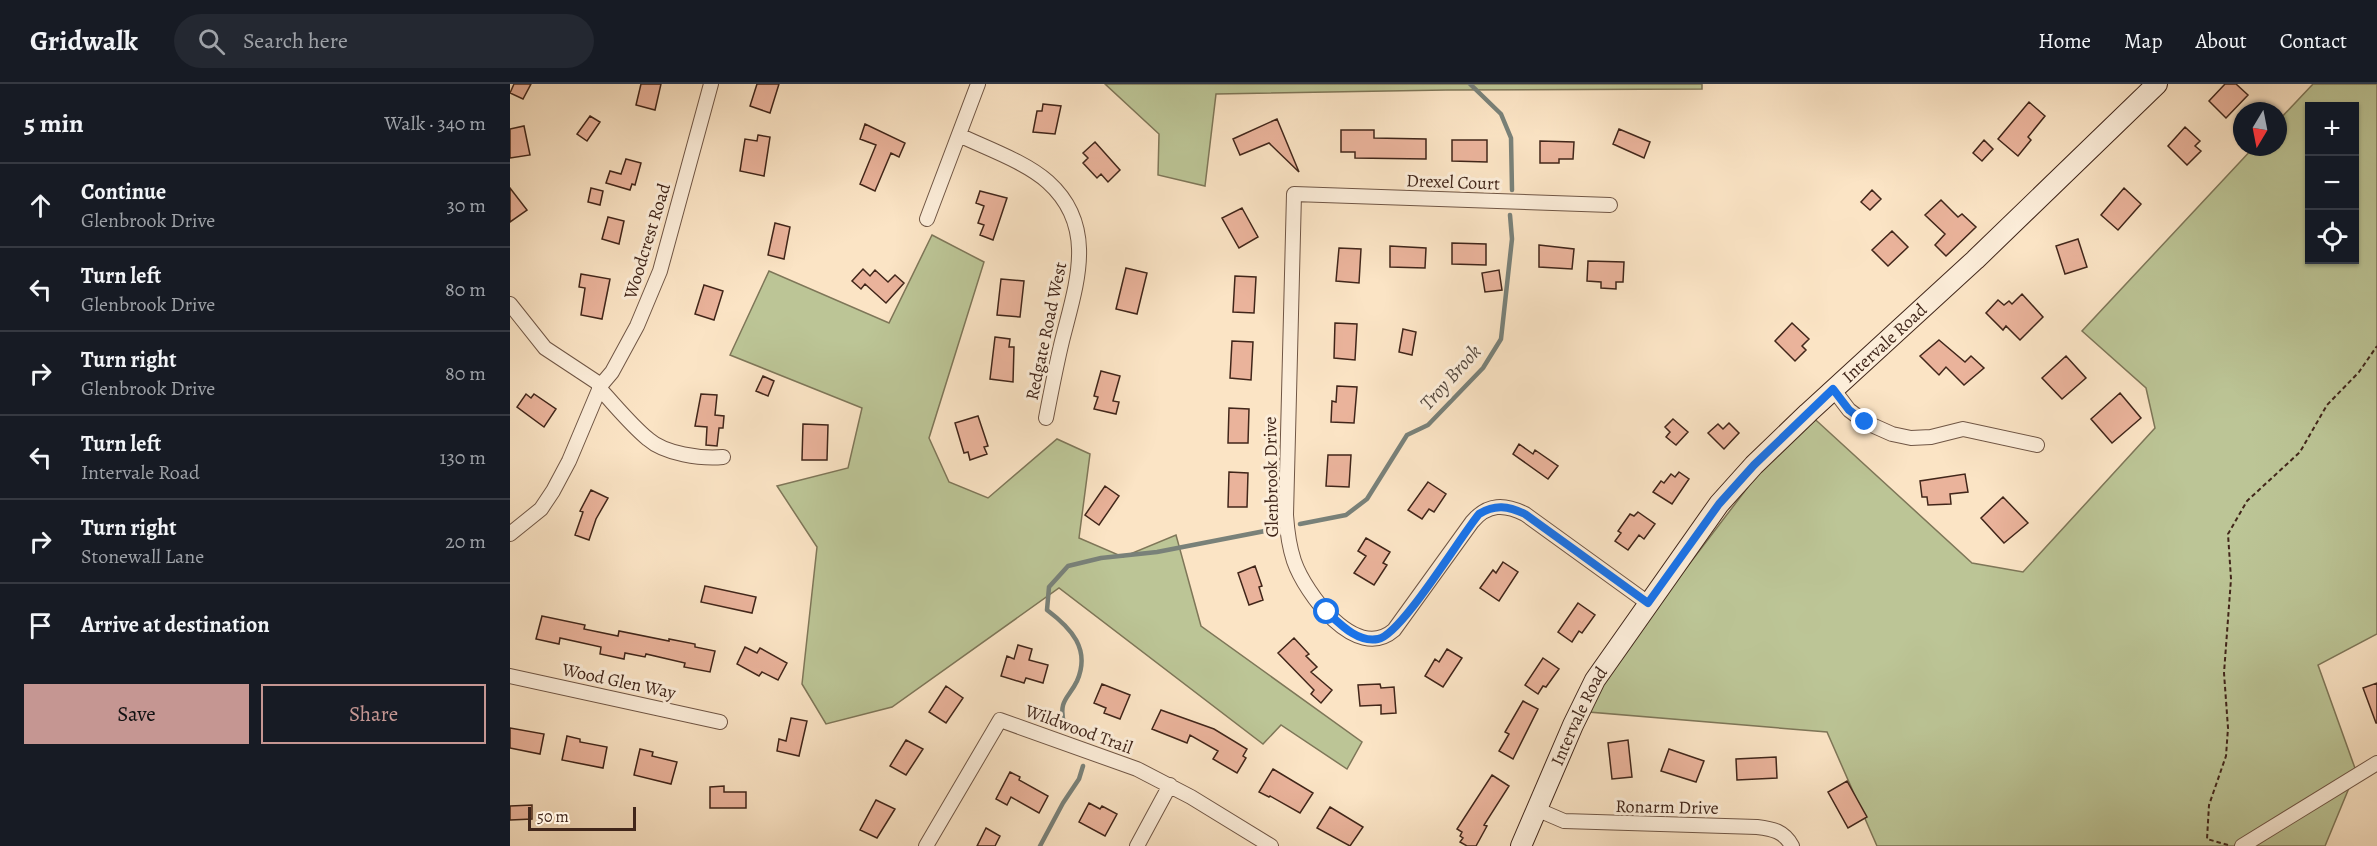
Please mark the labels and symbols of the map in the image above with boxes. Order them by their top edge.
north arrow [2233,102,2287,156]
street label: Drexel Court [1406,168,1500,196]
street label: Woodcrest Road [618,180,676,303]
street label: Redgate Road West [1020,260,1072,402]
street label: Intervale Road [1837,298,1932,388]
water label: Troy Brook [1414,339,1487,416]
route end [1851,408,1877,434]
street label: Glenbrook Drive [1258,416,1284,538]
route start [1313,598,1339,624]
street label: Wood Glen Way [559,657,679,705]
street label: Intervale Road [1545,662,1613,769]
street label: Wildwood Trail [1021,698,1137,760]
street label: Ronarm Drive [1615,794,1719,820]
scale bar [528,804,636,832]

